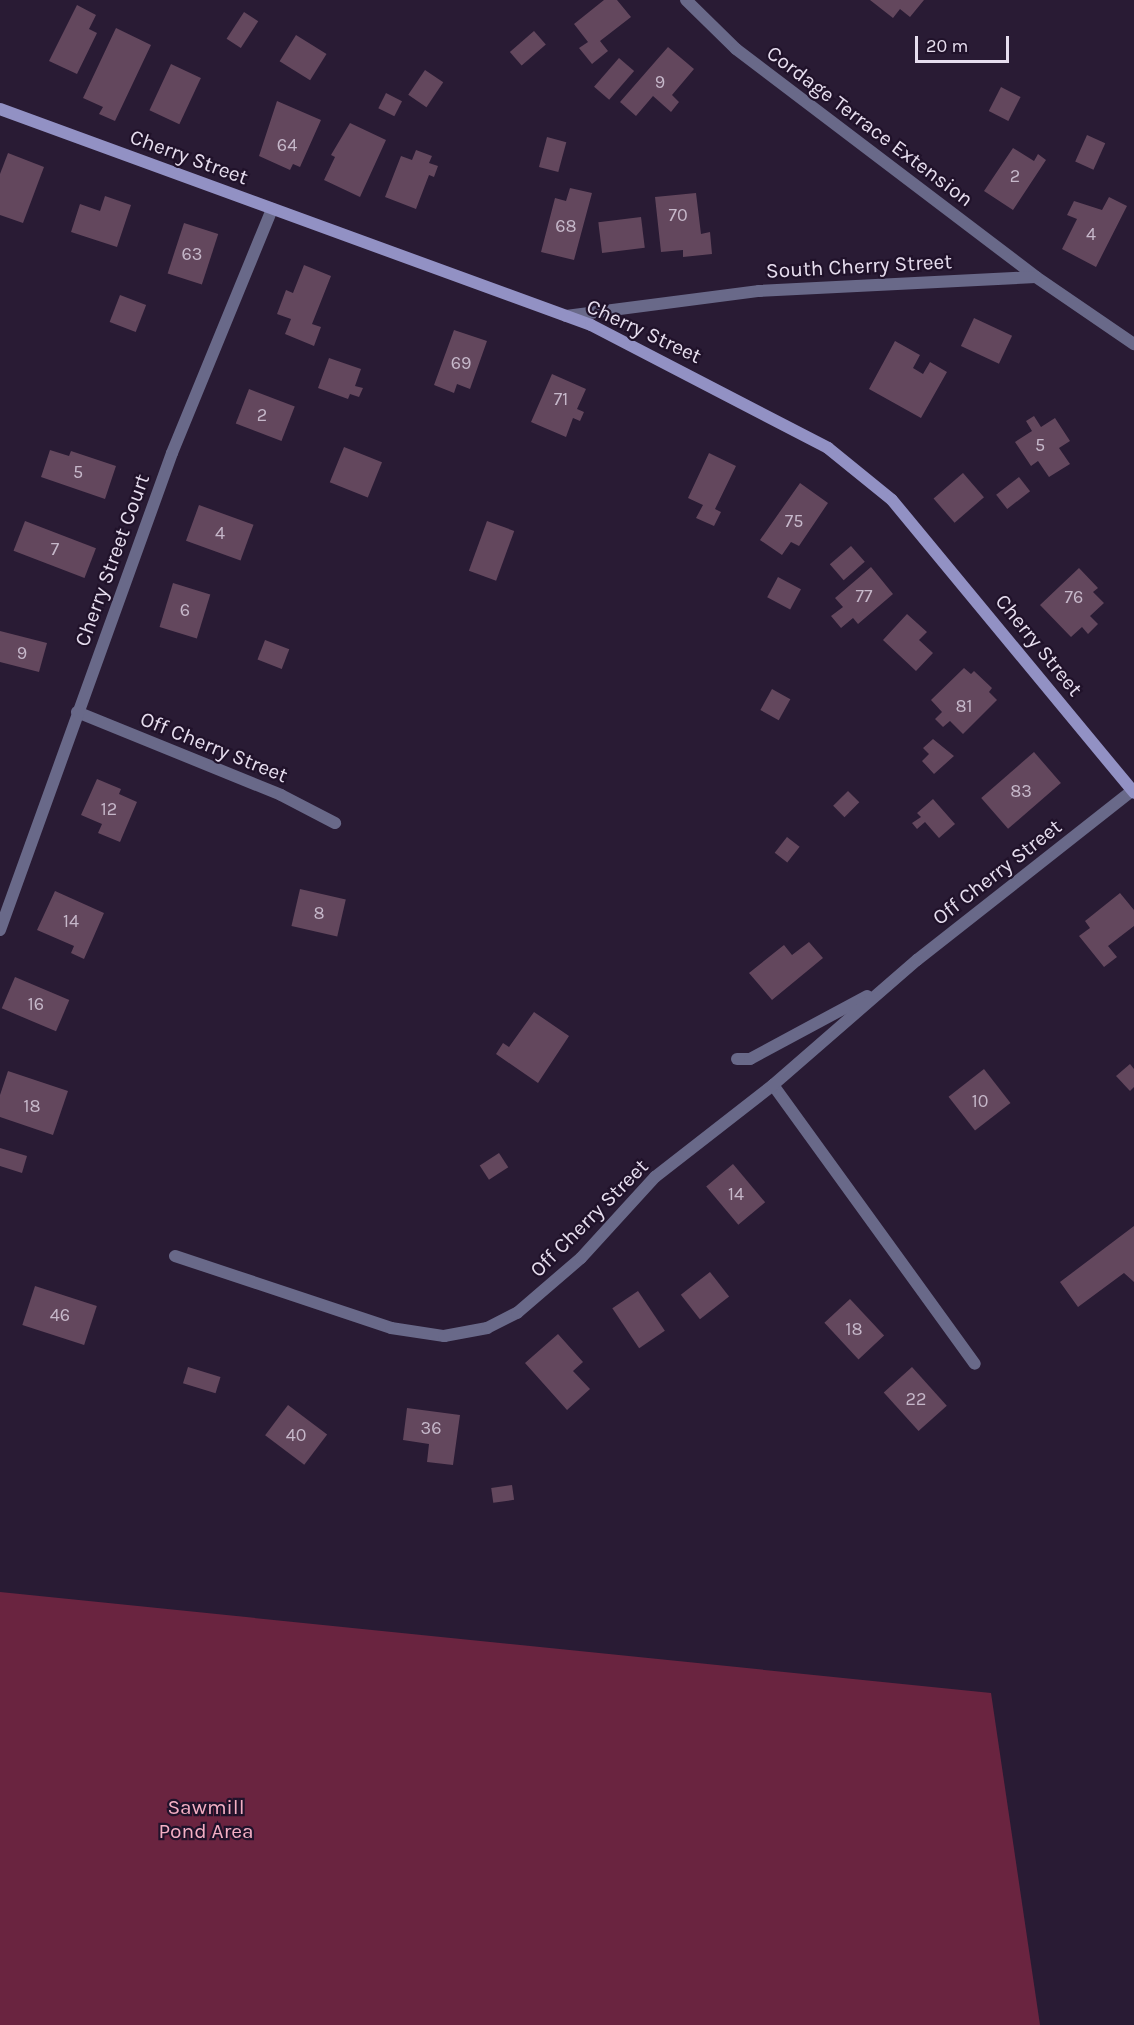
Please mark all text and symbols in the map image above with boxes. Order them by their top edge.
scale bar [918,24,1012,62]
text: 20 m [926,35,968,57]
street label: Cordage Terrace Extension [762,40,978,212]
house number: 9 [655,71,665,93]
street label: Cherry Street [126,124,252,190]
house number: 64 [277,134,297,156]
house number: 2 [1010,165,1020,187]
house number: 70 [668,204,688,226]
house number: 68 [555,215,577,237]
house number: 4 [1086,223,1096,245]
house number: 63 [182,243,202,265]
street label: South Cherry Street [765,249,953,283]
street label: Cherry Street [583,293,705,369]
house number: 69 [451,352,471,374]
house number: 71 [554,388,568,410]
house number: 2 [257,404,267,426]
house number: 5 [1035,434,1045,456]
house number: 5 [73,461,83,483]
street label: Cherry Street Court [69,470,155,650]
house number: 75 [785,510,803,532]
house number: 4 [215,522,225,544]
house number: 7 [51,538,59,560]
house number: 77 [856,585,872,607]
house number: 76 [1065,586,1083,608]
street label: Cherry Street [990,589,1088,701]
house number: 6 [180,599,190,621]
house number: 9 [17,642,27,664]
house number: 81 [955,695,973,717]
street label: Off Cherry Street [137,706,291,788]
house number: 83 [1010,780,1032,802]
house number: 12 [101,798,117,820]
street label: Off Cherry Street [927,814,1067,930]
house number: 8 [313,902,325,924]
house number: 14 [63,910,79,932]
house number: 16 [28,993,44,1015]
house number: 10 [972,1090,988,1112]
house number: 18 [23,1095,41,1117]
street label: Off Cherry Street [525,1154,653,1282]
house number: 14 [728,1183,744,1205]
house number: 46 [50,1304,70,1326]
house number: 18 [845,1318,863,1340]
house number: 22 [906,1388,926,1410]
house number: 36 [421,1417,441,1439]
house number: 40 [286,1424,306,1446]
park label: Sawmill Pond Area [158,1794,254,1844]

